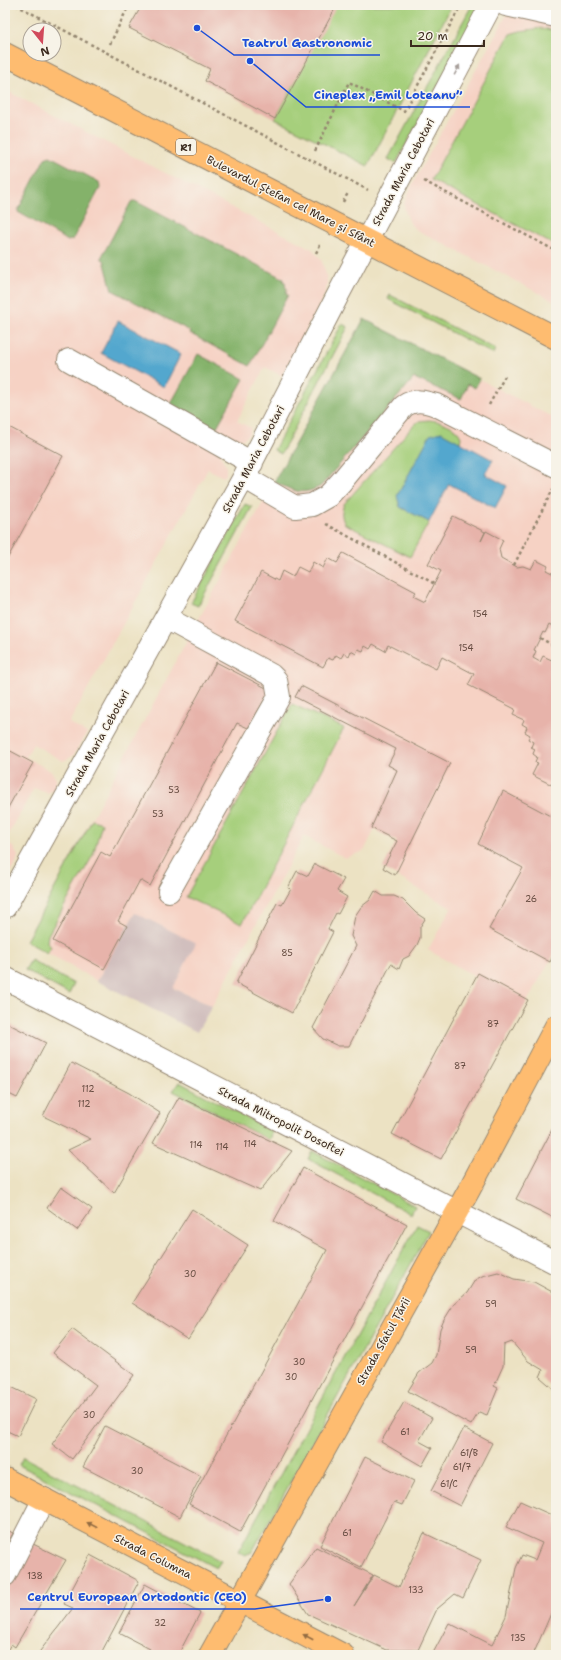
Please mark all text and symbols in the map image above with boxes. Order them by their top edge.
north arrow [22,22,62,62]
scale bar [411,22,484,48]
text: 20 m [417,28,448,44]
callout: Teatrul Gastronomic [234,31,380,55]
text: Teatrul Gastronomic [242,35,372,51]
text: N [38,43,51,60]
one-way arrow [454,64,460,76]
callout: Cineplex „Emil Loteanu” [306,83,470,107]
text: Cineplex „Emil Loteanu” [314,87,463,103]
street label: Strada Maria Cebotari [369,116,438,229]
road number: R1 [176,139,196,155]
street label: Bulevardul Ștefan cel Mare și Sfânt [204,152,378,251]
street label: Strada Maria Cebotari [219,403,288,516]
house number: 154 [472,608,488,620]
house number: 154 [458,642,474,654]
street label: Strada Maria Cebotari [62,687,133,799]
house number: 53 [168,784,180,796]
house number: 53 [152,808,164,820]
house number: 26 [525,893,537,905]
house number: 85 [281,947,293,959]
house number: 87 [487,1018,499,1030]
house number: 87 [454,1060,466,1072]
house number: 112 [81,1083,95,1095]
street label: Strada Mitropolit Dosoftei [215,1083,346,1160]
house number: 112 [77,1098,91,1110]
house number: 114 [243,1138,257,1150]
house number: 114 [189,1139,203,1151]
house number: 114 [215,1141,229,1153]
house number: 30 [184,1268,196,1280]
street label: Strada Sfatul Țării [353,1295,414,1388]
house number: 59 [485,1298,497,1310]
house number: 59 [465,1344,477,1356]
house number: 30 [293,1356,305,1368]
house number: 30 [285,1371,297,1383]
house number: 30 [83,1409,95,1421]
house number: 61 [400,1426,410,1438]
house number: 61/B [460,1447,478,1459]
house number: 61/7 [453,1461,471,1473]
house number: 30 [131,1465,143,1477]
house number: 61/C [440,1478,458,1490]
one-way arrow [87,1521,98,1528]
house number: 61 [342,1527,352,1539]
street label: Strada Columna [111,1530,194,1582]
house number: 138 [27,1570,43,1582]
house number: 133 [408,1584,424,1596]
callout: Centrul European Ortodontic (CEO) [20,1585,255,1609]
text: Centrul European Ortodontic (CEO) [27,1589,247,1605]
house number: 32 [154,1617,166,1629]
house number: 135 [511,1632,525,1644]
one-way arrow [303,1634,314,1640]

